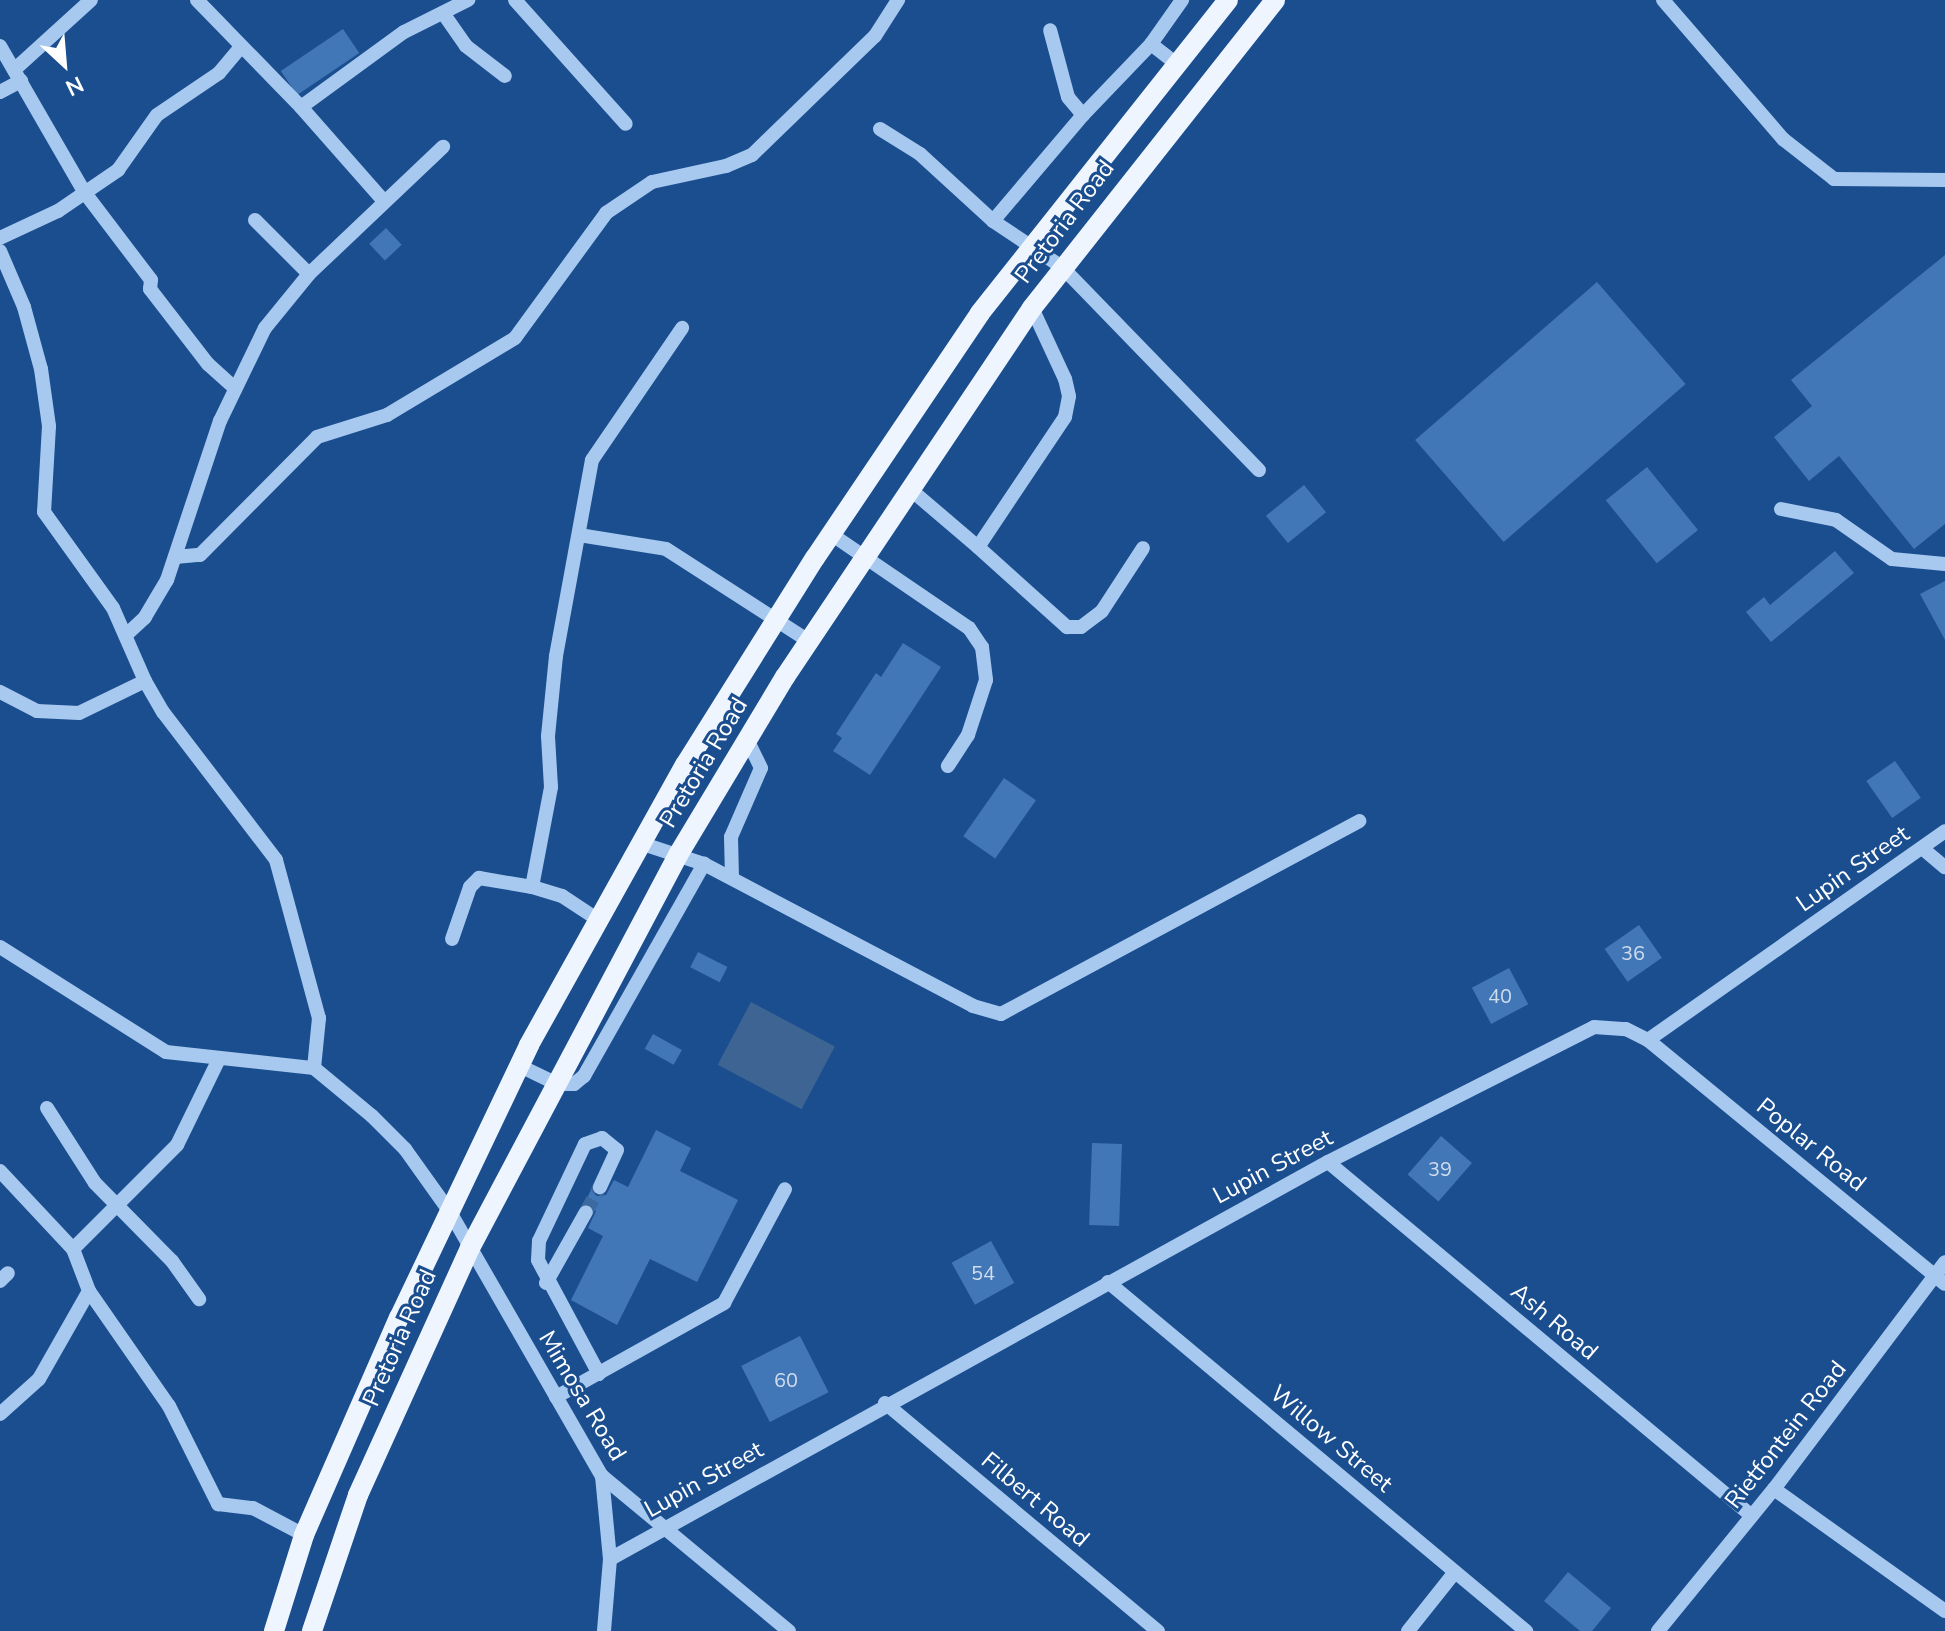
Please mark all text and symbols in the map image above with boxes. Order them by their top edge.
north arrow [24,24,104,104]
text: N [61,68,88,103]
street label: Pretoria Road [1009,155,1121,289]
street label: Pretoria Road [654,693,754,833]
street label: Lupin Street [1791,820,1915,918]
house number: 36 [1621,941,1645,965]
house number: 40 [1488,984,1512,1008]
street label: Poplar Road [1750,1092,1872,1198]
street label: Lupin Street [1208,1124,1338,1210]
house number: 39 [1428,1157,1452,1181]
house number: 54 [971,1261,995,1285]
street label: Pretoria Road [357,1265,443,1411]
street label: Ash Road [1505,1277,1603,1367]
street label: Mimosa Road [532,1326,632,1466]
street label: Rietfontein Road [1719,1355,1853,1515]
house number: 60 [774,1368,798,1392]
street label: Willow Street [1264,1379,1398,1499]
street label: Lupin Street [640,1436,768,1524]
street label: Filbert Road [975,1446,1095,1554]

